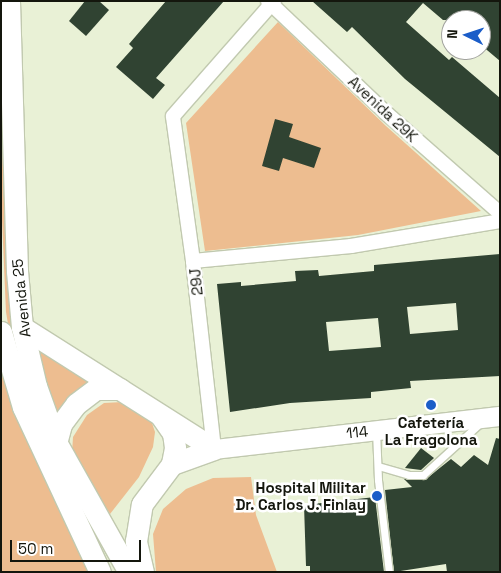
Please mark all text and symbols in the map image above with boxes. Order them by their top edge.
north arrow [441,10,491,60]
text: N [443,29,461,39]
street label: Avenida 29K [345,72,421,146]
street label: Avenida 25 [8,258,34,338]
street label: 29J [186,268,206,296]
marker: Cafetería La Fragolona [425,399,437,411]
place label: Cafetería La Fragolona [385,413,477,448]
street label: 114 [345,422,369,442]
place label: Hospital Militar Dr. Carlos J. Finlay [234,478,366,513]
marker: Hospital Militar Dr. Carlos J. Finlay [370,489,384,503]
scale bar [12,530,144,562]
text: 50 m [18,539,53,558]

